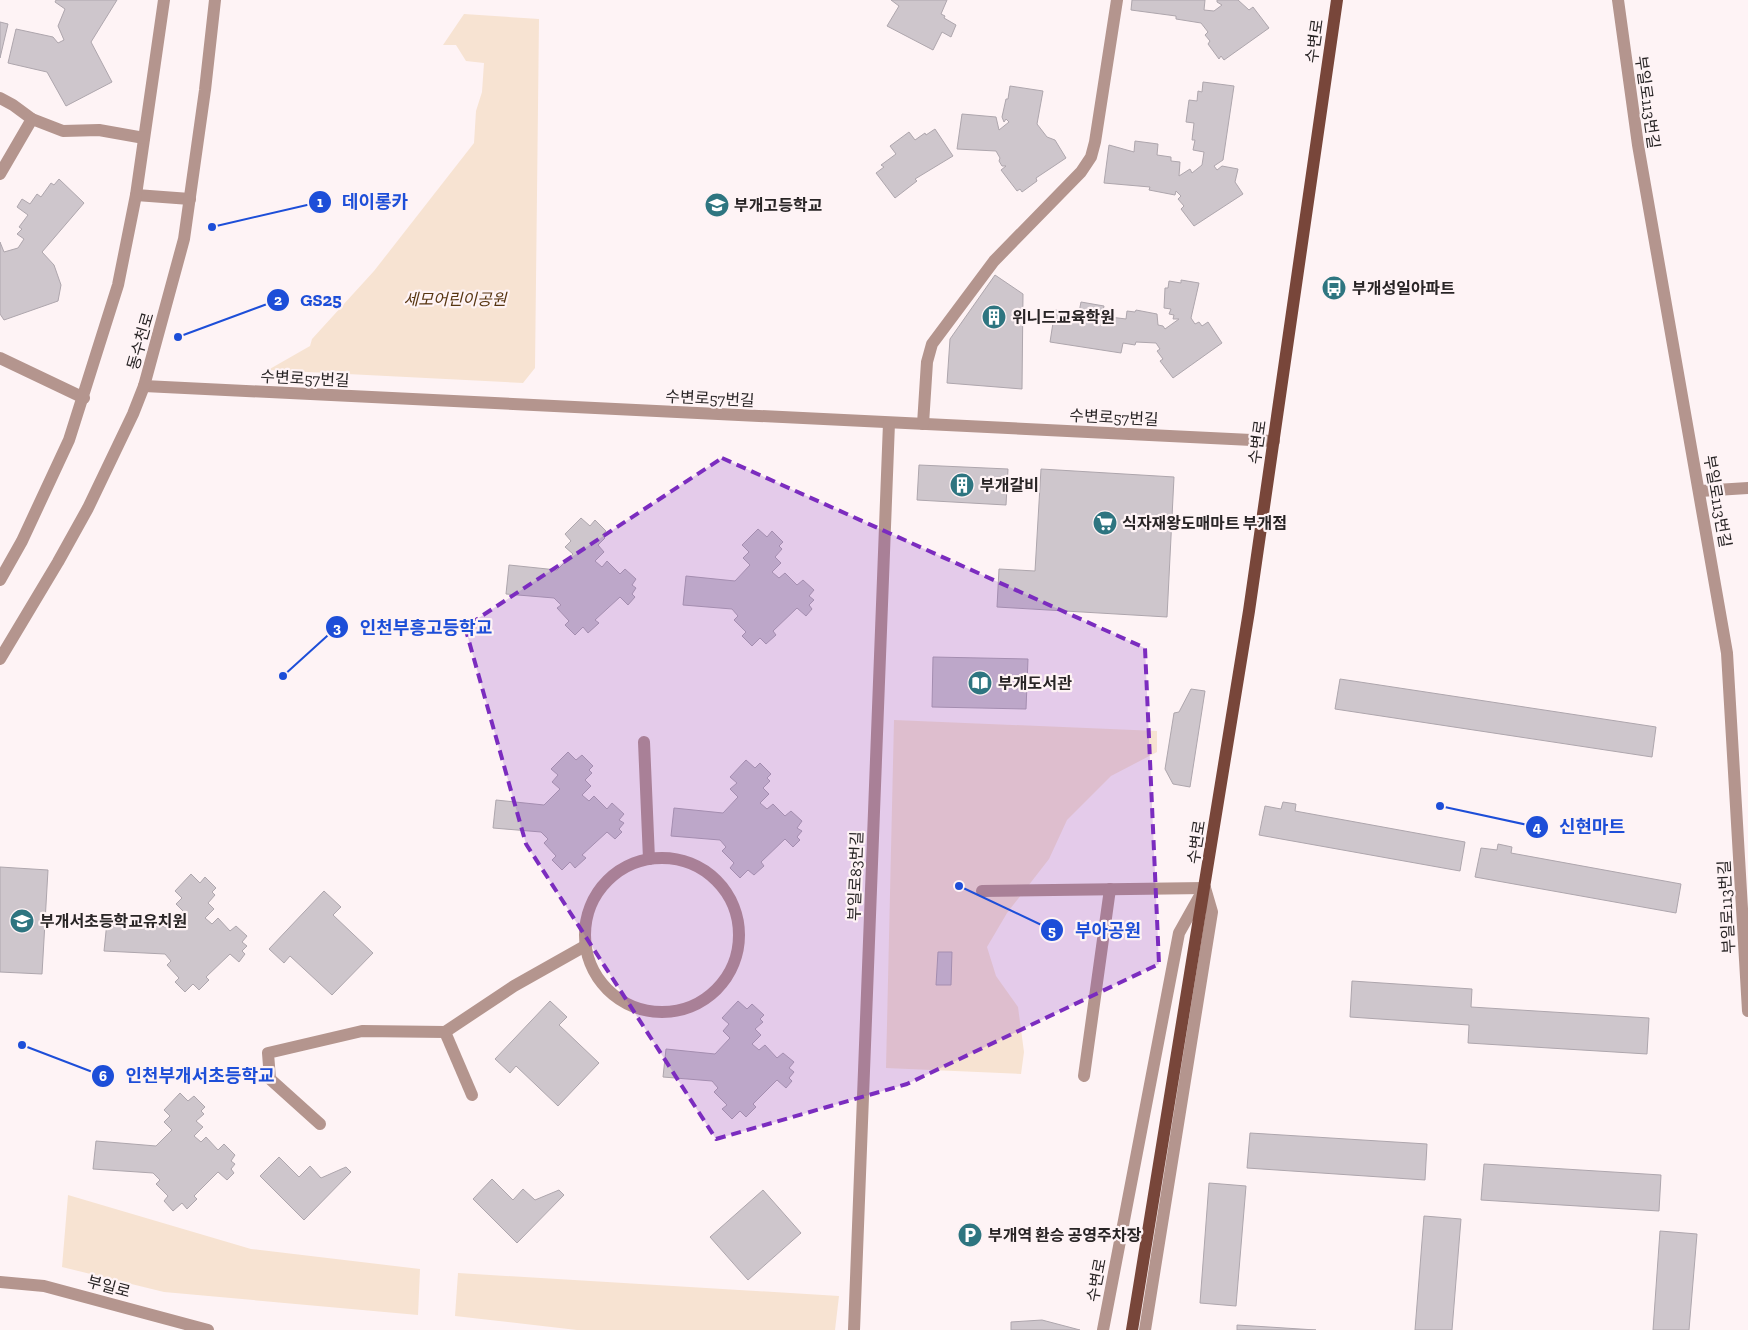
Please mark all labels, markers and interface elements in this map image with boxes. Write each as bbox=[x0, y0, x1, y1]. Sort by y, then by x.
street label: 수변로 bbox=[1302, 18, 1327, 64]
street label: 부일로113번길 bbox=[1632, 54, 1663, 150]
callout: 데이롱카 bbox=[307, 185, 418, 218]
text: 데이롱카 bbox=[342, 191, 409, 213]
school or university icon: 부개고등학교 bbox=[704, 192, 730, 218]
text: 1 bbox=[317, 193, 323, 211]
place label: 부개고등학교 bbox=[734, 196, 823, 215]
bus stop icon: 부개성일아파트 bbox=[1321, 275, 1347, 301]
place label: 부개성일아파트 bbox=[1352, 279, 1455, 298]
callout: GS25 bbox=[265, 284, 352, 317]
text: GS25 bbox=[300, 289, 342, 311]
park label: 세모어린이공원 bbox=[403, 290, 508, 309]
text: 2 bbox=[274, 291, 282, 309]
building icon: 위니드교육학원 bbox=[981, 304, 1007, 330]
place label: 위니드교육학원 bbox=[1012, 308, 1115, 327]
street label: 동수천로 bbox=[123, 310, 158, 372]
street label: 수변로57번길 bbox=[260, 367, 350, 390]
street label: 수변로57번길 bbox=[665, 387, 755, 410]
street label: 수변로57번길 bbox=[1069, 406, 1159, 429]
street label: 수변로 bbox=[1245, 419, 1270, 465]
street label: 부일로113번길 bbox=[1700, 453, 1735, 549]
building icon: 부개갈비 bbox=[949, 472, 975, 498]
place label: 부개갈비 bbox=[980, 476, 1039, 495]
supermarket icon: 식자재왕도매마트 부개점 bbox=[1092, 510, 1118, 536]
place label: 식자재왕도매마트 부개점 bbox=[1122, 514, 1287, 533]
callout: 인천부흥고등학교 bbox=[325, 611, 502, 644]
text: 인천부흥고등학교 bbox=[360, 617, 492, 639]
text: 3 bbox=[333, 619, 341, 637]
library icon: 부개도서관 bbox=[967, 670, 993, 696]
place label: 부개도서관 bbox=[998, 674, 1072, 693]
callout: 신현마트 bbox=[1524, 810, 1635, 843]
text: 신현마트 bbox=[1559, 816, 1625, 838]
text: 4 bbox=[1533, 818, 1542, 836]
street label: 수변로 bbox=[1184, 819, 1209, 865]
street label: 부일로83번길 bbox=[844, 831, 867, 921]
street label: 부일로113번길 bbox=[1715, 860, 1738, 954]
school or university icon: 부개서초등학교유치원 bbox=[9, 908, 35, 934]
place label: 부개서초등학교유치원 bbox=[40, 912, 187, 931]
callout: 부아공원 bbox=[1039, 914, 1151, 947]
text: 부아공원 bbox=[1075, 920, 1141, 942]
text: 5 bbox=[1048, 922, 1056, 940]
callout: 인천부개서초등학교 bbox=[91, 1059, 285, 1092]
text: 인천부개서초등학교 bbox=[125, 1065, 275, 1087]
text: 6 bbox=[99, 1067, 107, 1085]
parking icon: 부개역 환승 공영주차장 bbox=[957, 1222, 983, 1248]
place label: 부개역 환승 공영주차장 bbox=[988, 1226, 1141, 1245]
street label: 수변로 bbox=[1083, 1256, 1110, 1304]
street label: 부일로 bbox=[85, 1272, 133, 1301]

